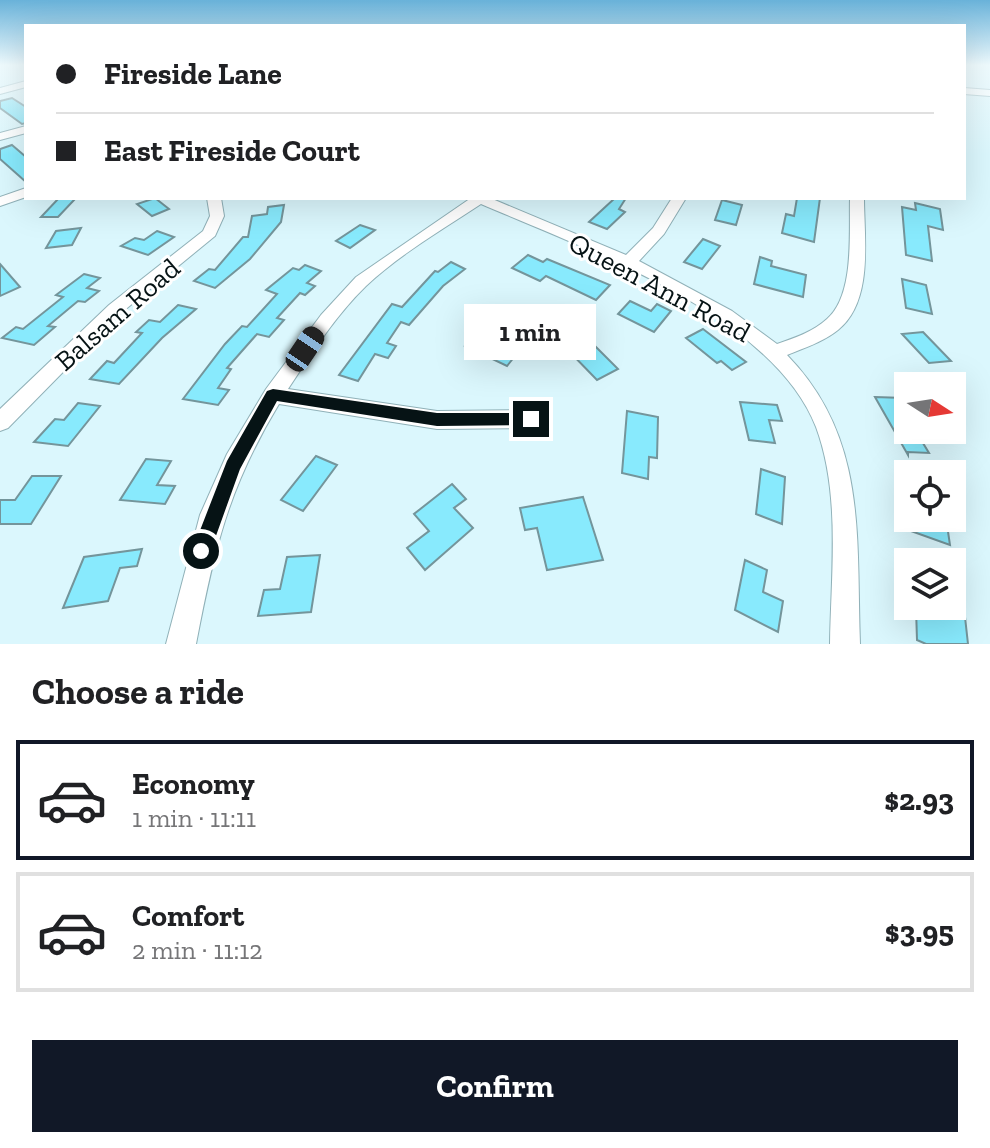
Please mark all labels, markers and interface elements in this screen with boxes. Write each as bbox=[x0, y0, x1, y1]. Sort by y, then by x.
text: Fireside Lane bbox=[104, 56, 282, 92]
text: East Fireside Court bbox=[104, 133, 360, 169]
street label: Queen Ann Road bbox=[563, 226, 756, 349]
street label: Balsam Road bbox=[48, 251, 186, 377]
callout: 1 min bbox=[465, 303, 597, 359]
text: 1 min bbox=[499, 316, 561, 348]
car bbox=[282, 322, 328, 376]
north arrow bbox=[894, 372, 966, 444]
map controls bbox=[894, 372, 966, 620]
route end bbox=[513, 401, 549, 437]
button: locate bbox=[894, 460, 966, 532]
route start bbox=[183, 533, 219, 569]
button: layers bbox=[894, 548, 966, 620]
text: Choose a ride bbox=[32, 670, 244, 713]
icon: car bbox=[36, 764, 108, 836]
text: Economy bbox=[132, 766, 255, 802]
text: $2.93 bbox=[884, 782, 954, 818]
text: 1 min · 11:11 bbox=[132, 802, 256, 834]
icon: car bbox=[36, 896, 108, 968]
text: Comfort bbox=[132, 898, 244, 934]
text: $3.95 bbox=[885, 914, 954, 950]
text: 2 min · 11:12 bbox=[132, 934, 263, 966]
button: Confirm bbox=[32, 1040, 958, 1132]

